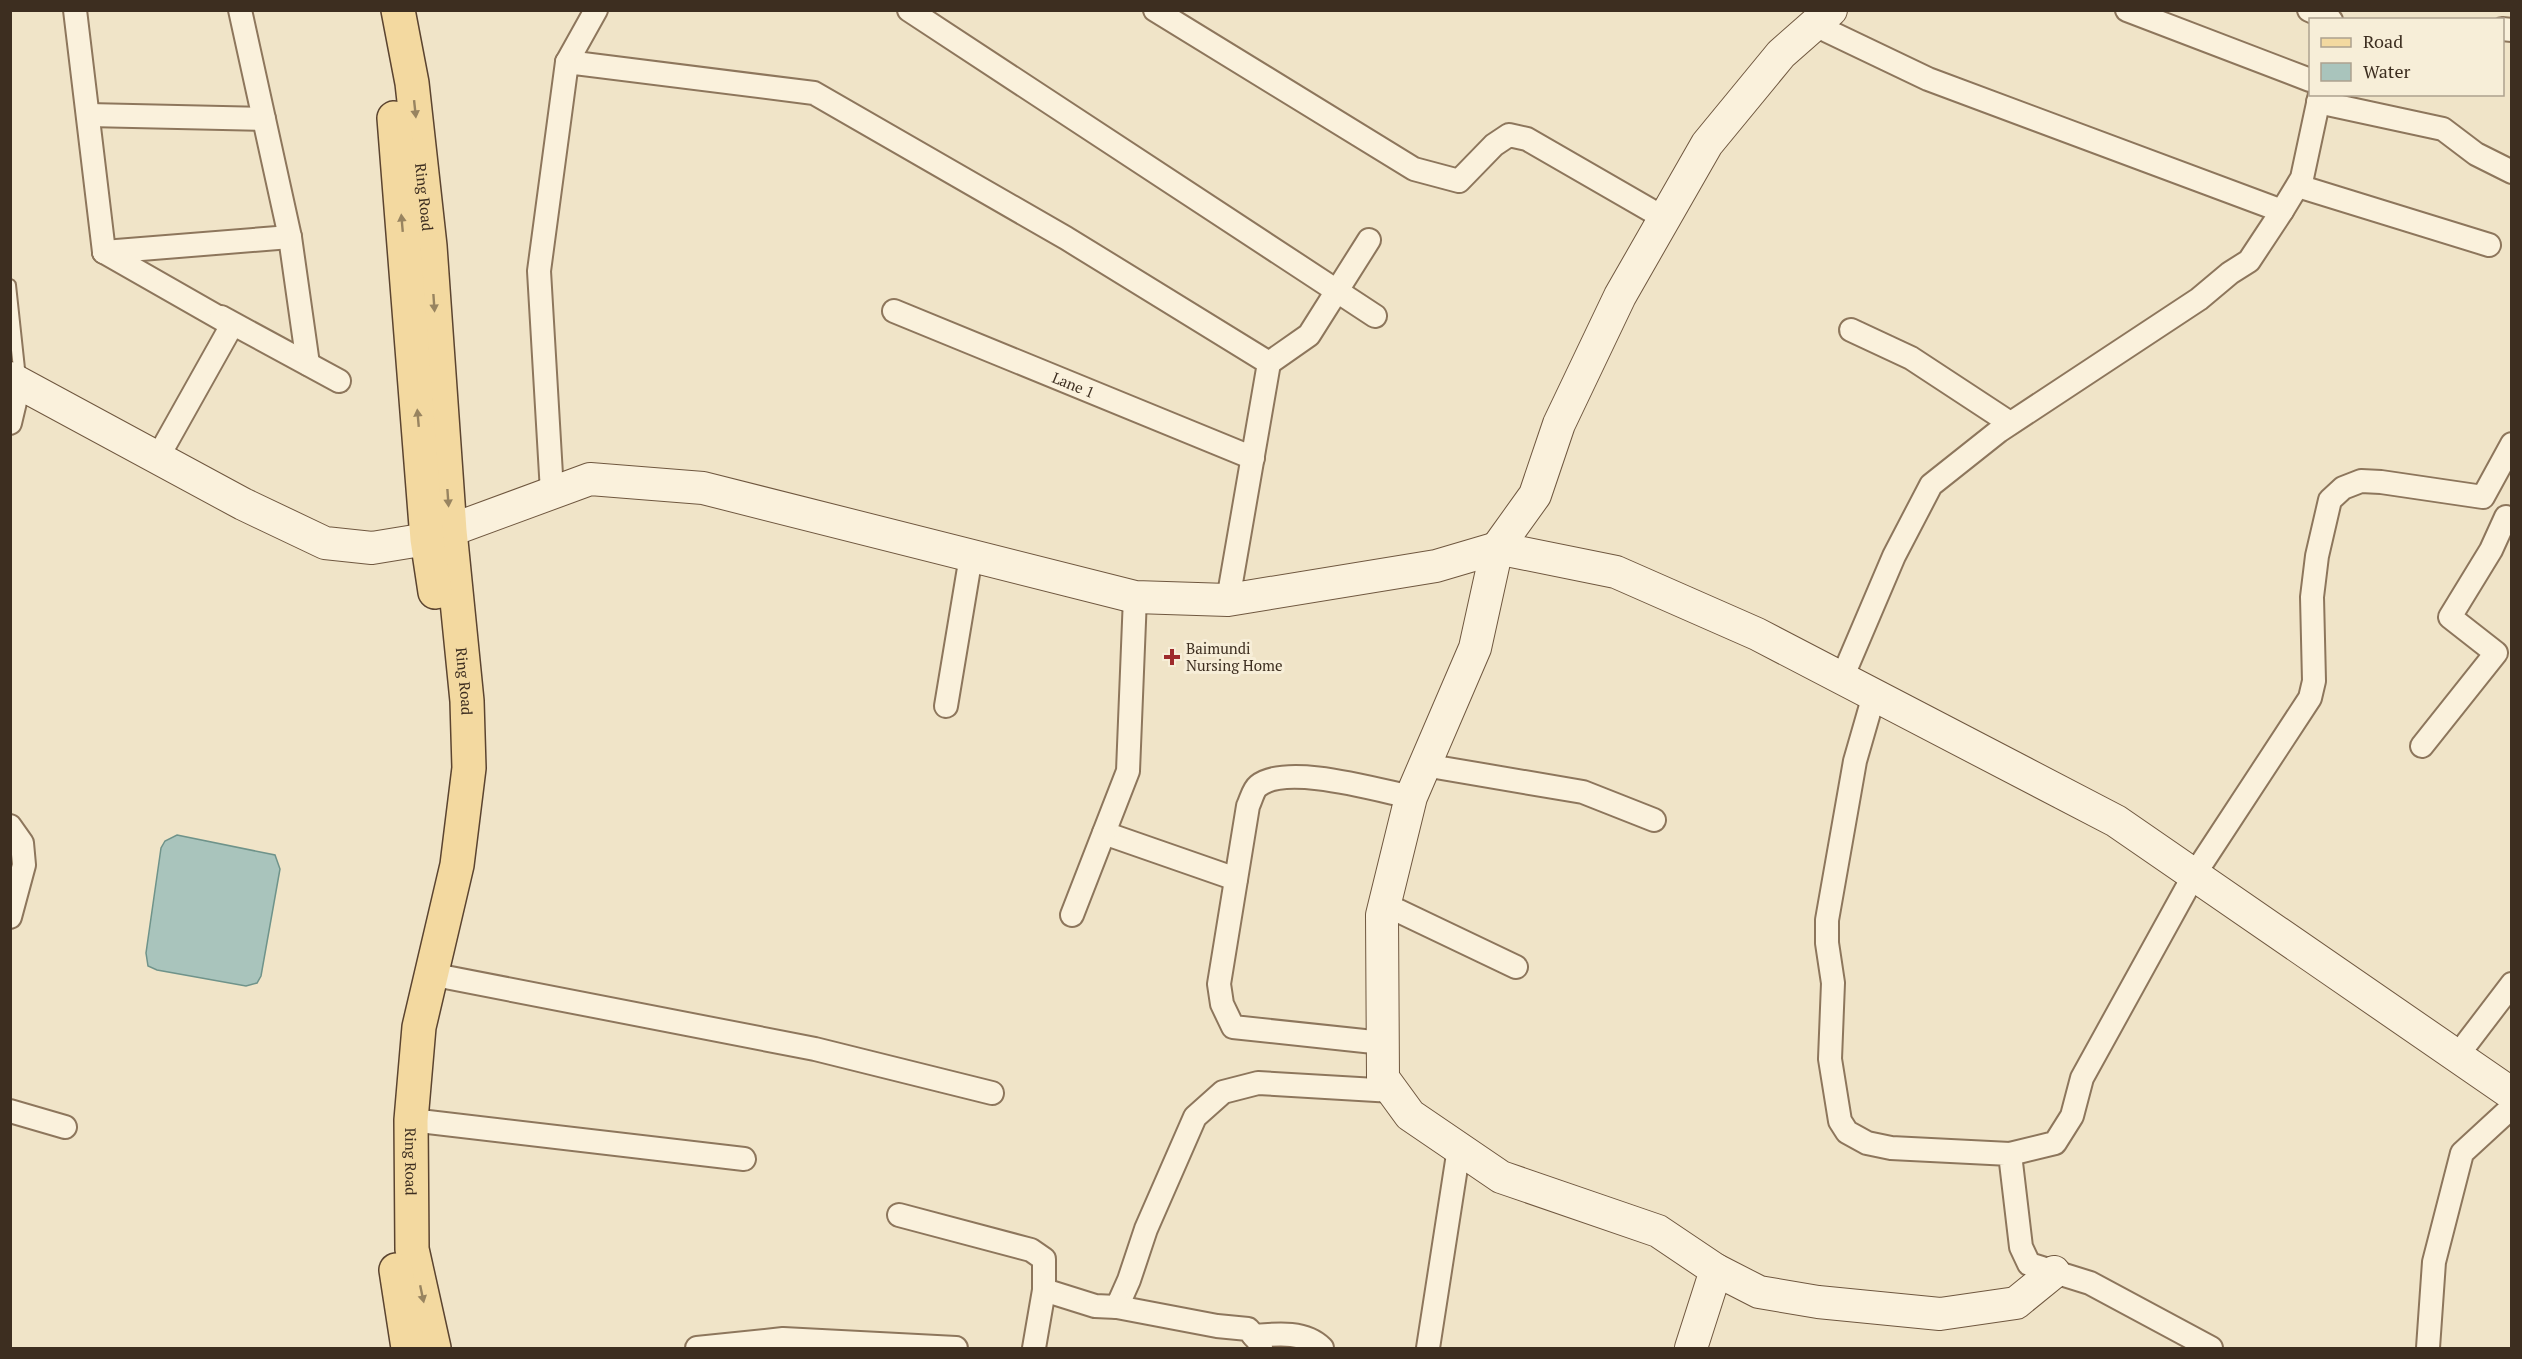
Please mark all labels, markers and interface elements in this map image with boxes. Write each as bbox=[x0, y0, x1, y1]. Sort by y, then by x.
legend bbox=[2309, 18, 2504, 96]
text: Road bbox=[2363, 29, 2403, 53]
text: Water bbox=[2363, 59, 2410, 83]
one-way arrow bbox=[410, 100, 420, 119]
street label: Ring Road bbox=[411, 162, 438, 232]
one-way arrow bbox=[398, 214, 407, 233]
one-way arrow bbox=[430, 294, 439, 313]
street label: Lane 1 bbox=[1049, 367, 1098, 402]
one-way arrow bbox=[413, 408, 423, 427]
one-way arrow bbox=[443, 488, 453, 507]
place label: Baimundi Nursing Home bbox=[1186, 638, 1283, 675]
street label: Ring Road bbox=[452, 646, 477, 715]
marker: Baimundi Nursing Home bbox=[1163, 648, 1181, 666]
street label: Ring Road bbox=[401, 1128, 422, 1196]
one-way arrow bbox=[418, 1285, 427, 1304]

